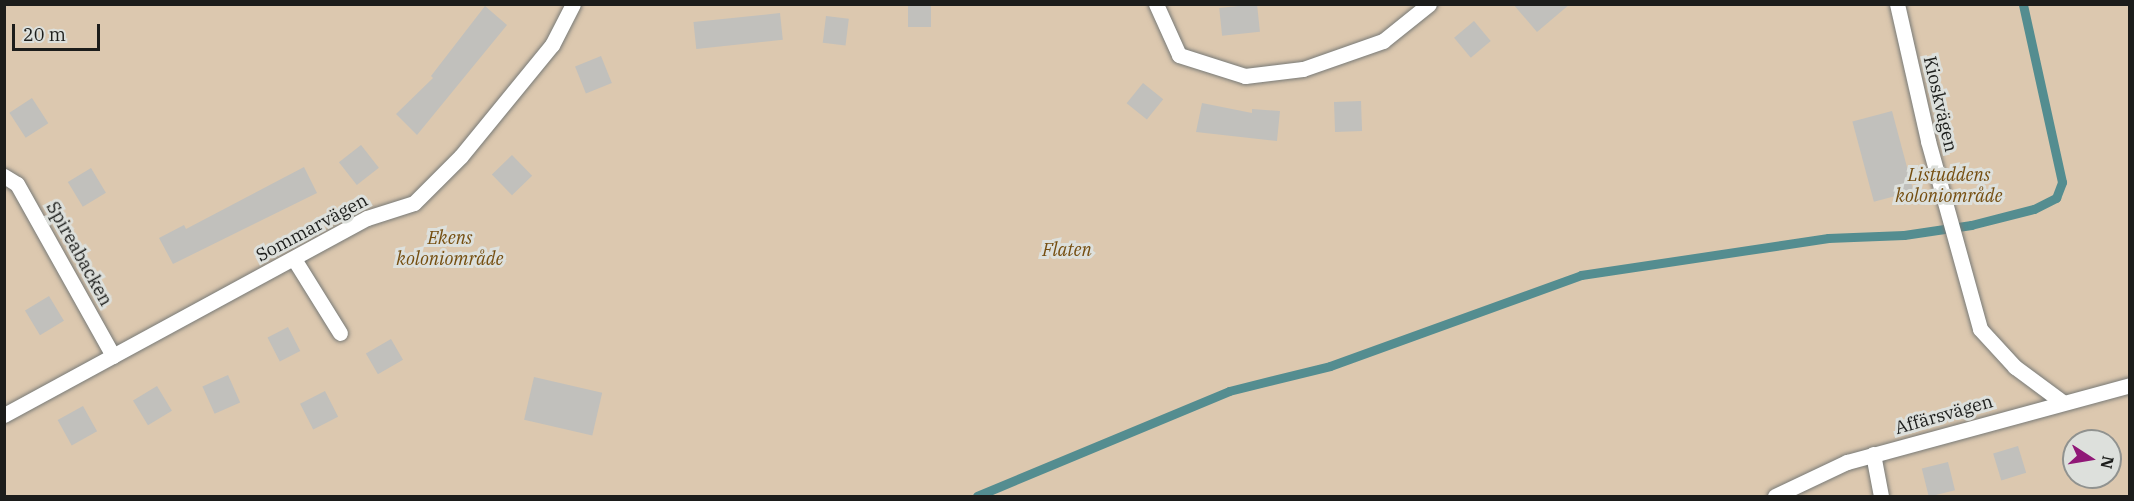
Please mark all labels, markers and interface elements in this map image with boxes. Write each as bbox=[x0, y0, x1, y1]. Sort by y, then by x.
scale bar bbox=[15, 12, 104, 50]
text: 20 m bbox=[23, 23, 66, 46]
street label: Kioskvägen bbox=[1918, 54, 1962, 154]
park label: Listuddens koloniområde bbox=[1895, 165, 2003, 207]
street label: Sommarvägen bbox=[252, 190, 372, 266]
street label: Spireabacken bbox=[41, 198, 117, 310]
park label: Ekens koloniområde bbox=[396, 228, 504, 270]
park label: Flaten bbox=[1042, 239, 1092, 261]
street label: Affärsvägen bbox=[1892, 391, 1996, 439]
north arrow bbox=[2062, 429, 2122, 489]
text: N bbox=[2097, 454, 2119, 471]

